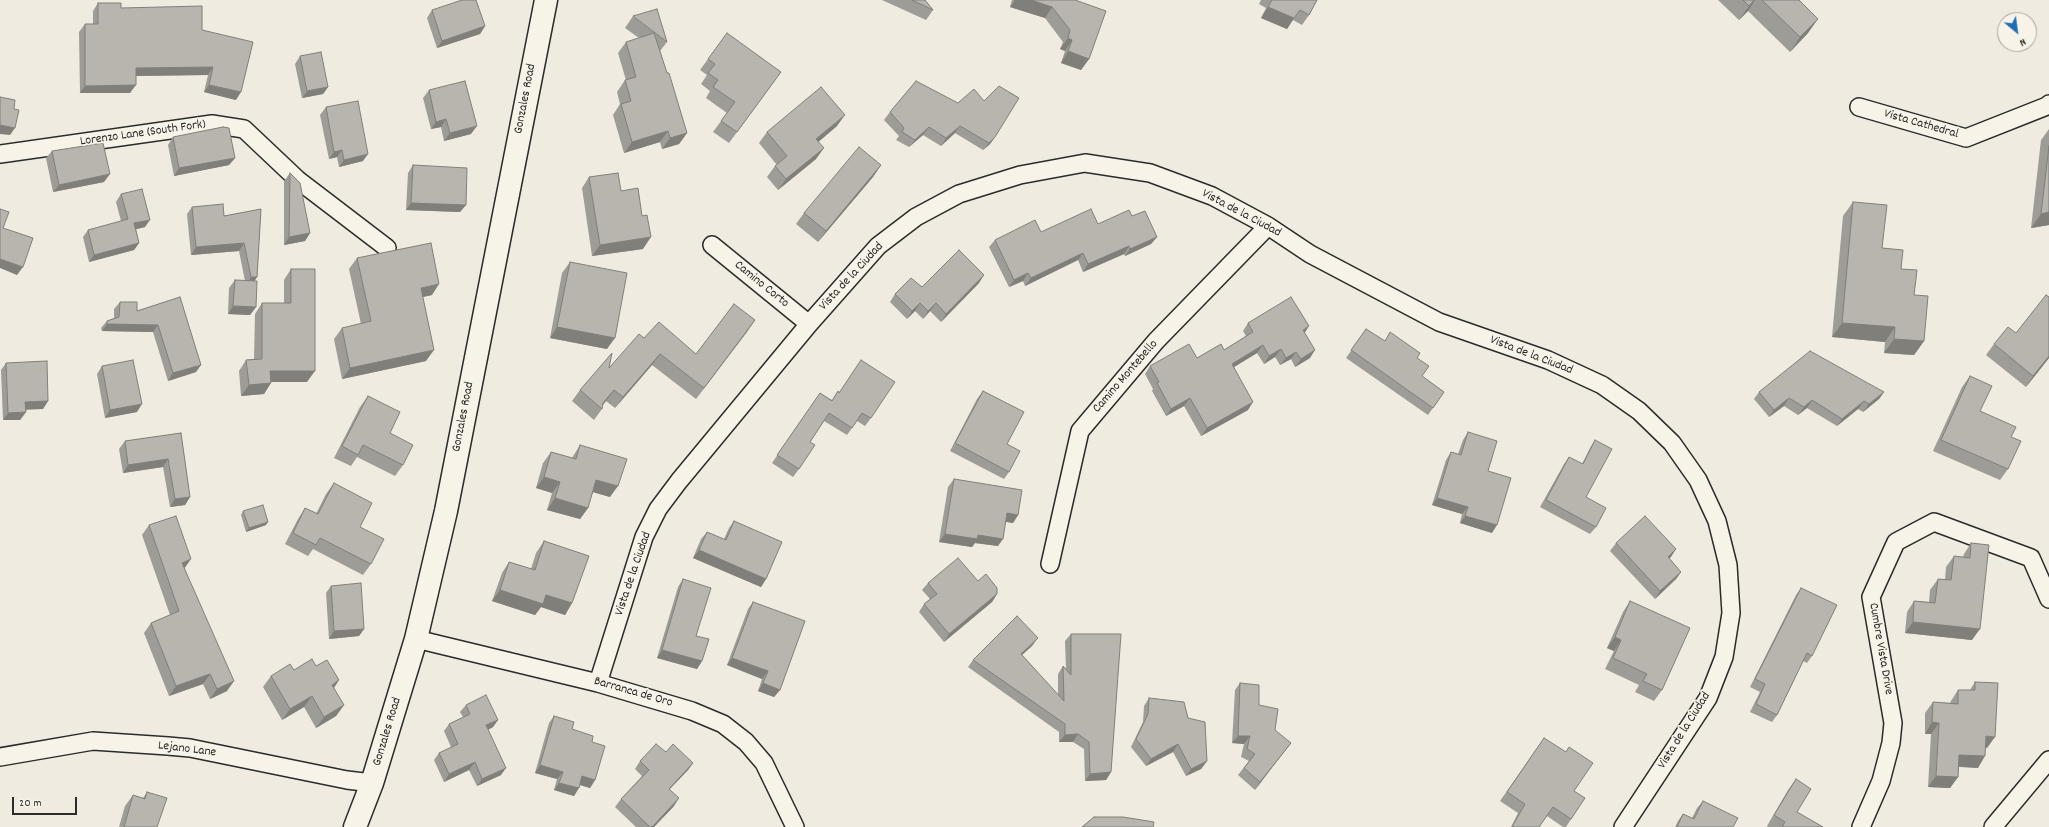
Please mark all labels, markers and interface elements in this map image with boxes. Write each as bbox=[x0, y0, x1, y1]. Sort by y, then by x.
north arrow bbox=[1997, 12, 2037, 52]
text: N bbox=[2016, 33, 2029, 50]
street label: Gonzales Road bbox=[512, 63, 540, 135]
street label: Vista Cathedral bbox=[1882, 107, 1960, 143]
street label: Lorenzo Lane (South Fork) bbox=[79, 117, 207, 151]
street label: Vista de la Ciudad bbox=[1199, 187, 1283, 241]
street label: Vista de la Ciudad bbox=[816, 240, 888, 314]
street label: Camino Corto bbox=[730, 258, 792, 312]
street label: Vista de la Ciudad bbox=[1487, 333, 1575, 379]
street label: Camino Montebello bbox=[1090, 337, 1162, 417]
street label: Gonzales Road bbox=[450, 381, 478, 453]
street label: Vista de la Ciudad bbox=[612, 530, 656, 618]
street label: Cumbre Vista Drive bbox=[1864, 602, 1896, 696]
street label: Barranca de Oro bbox=[592, 674, 674, 712]
street label: Vista de la Ciudad bbox=[1655, 690, 1715, 772]
street label: Gonzales Road bbox=[370, 696, 406, 768]
street label: Lejano Lane bbox=[157, 739, 217, 761]
scale bar bbox=[14, 789, 79, 815]
text: 20 m bbox=[19, 795, 42, 812]

